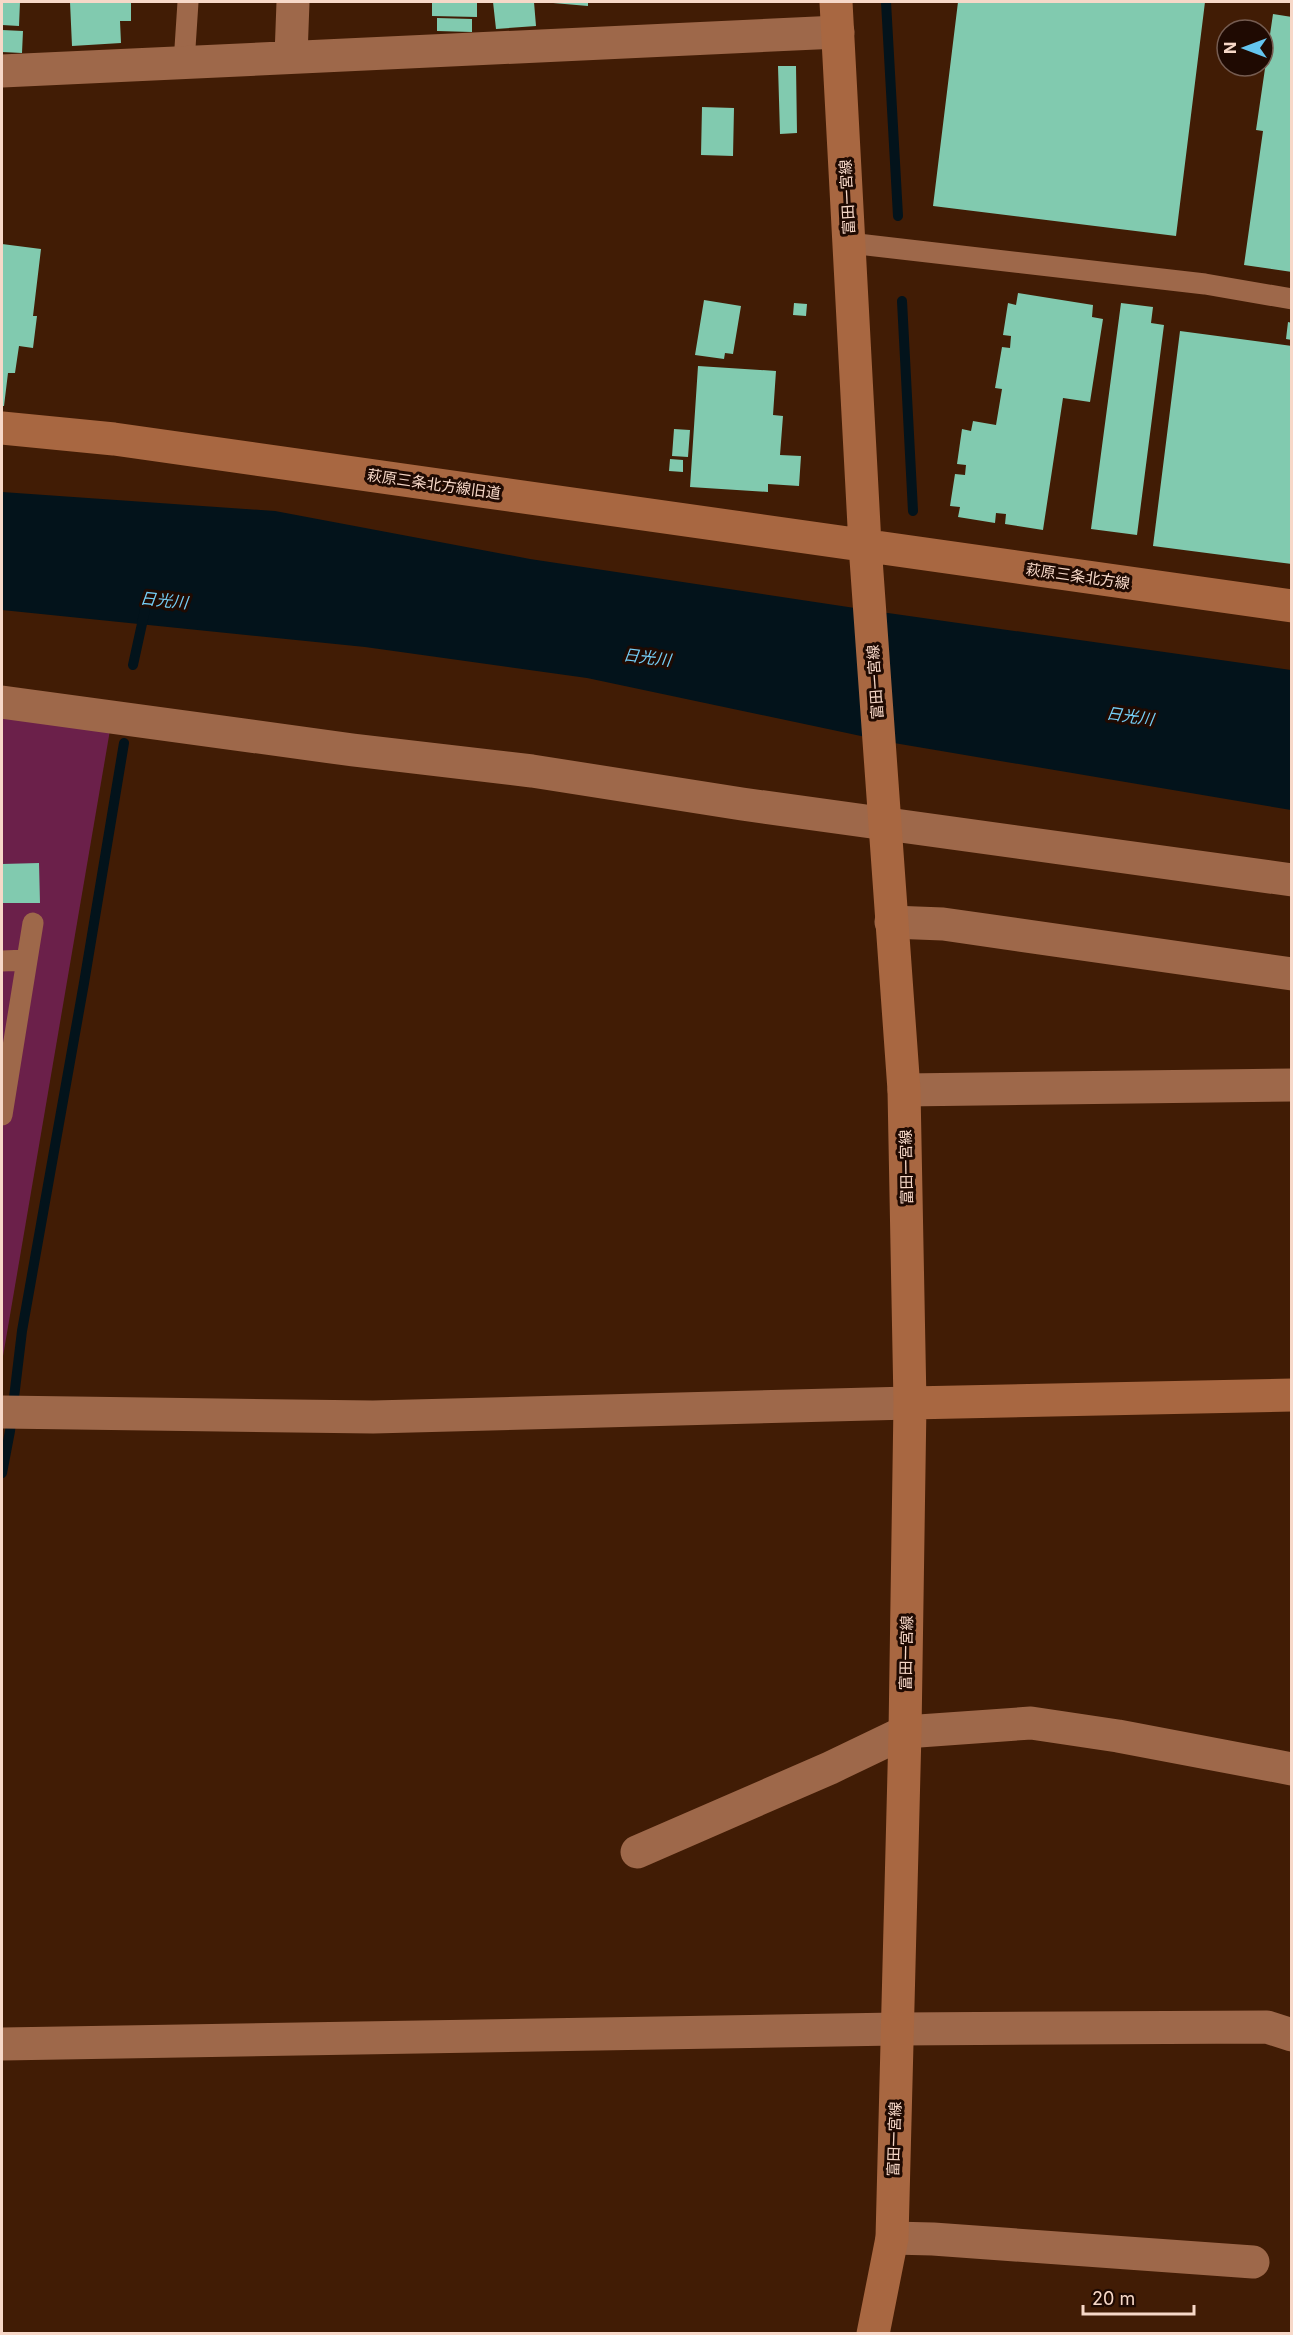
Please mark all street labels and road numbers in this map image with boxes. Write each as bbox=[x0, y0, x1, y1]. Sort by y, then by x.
street label: 富田一宮線 bbox=[836, 159, 858, 235]
street label: 萩原三条北方線旧道 bbox=[366, 465, 502, 503]
street label: 萩原三条北方線 bbox=[1025, 559, 1131, 593]
street label: 富田一宮線 bbox=[863, 644, 887, 720]
street label: 富田一宮線 bbox=[896, 1129, 916, 1205]
street label: 富田一宮線 bbox=[896, 1615, 916, 1691]
street label: 富田一宮線 bbox=[883, 2101, 905, 2177]

